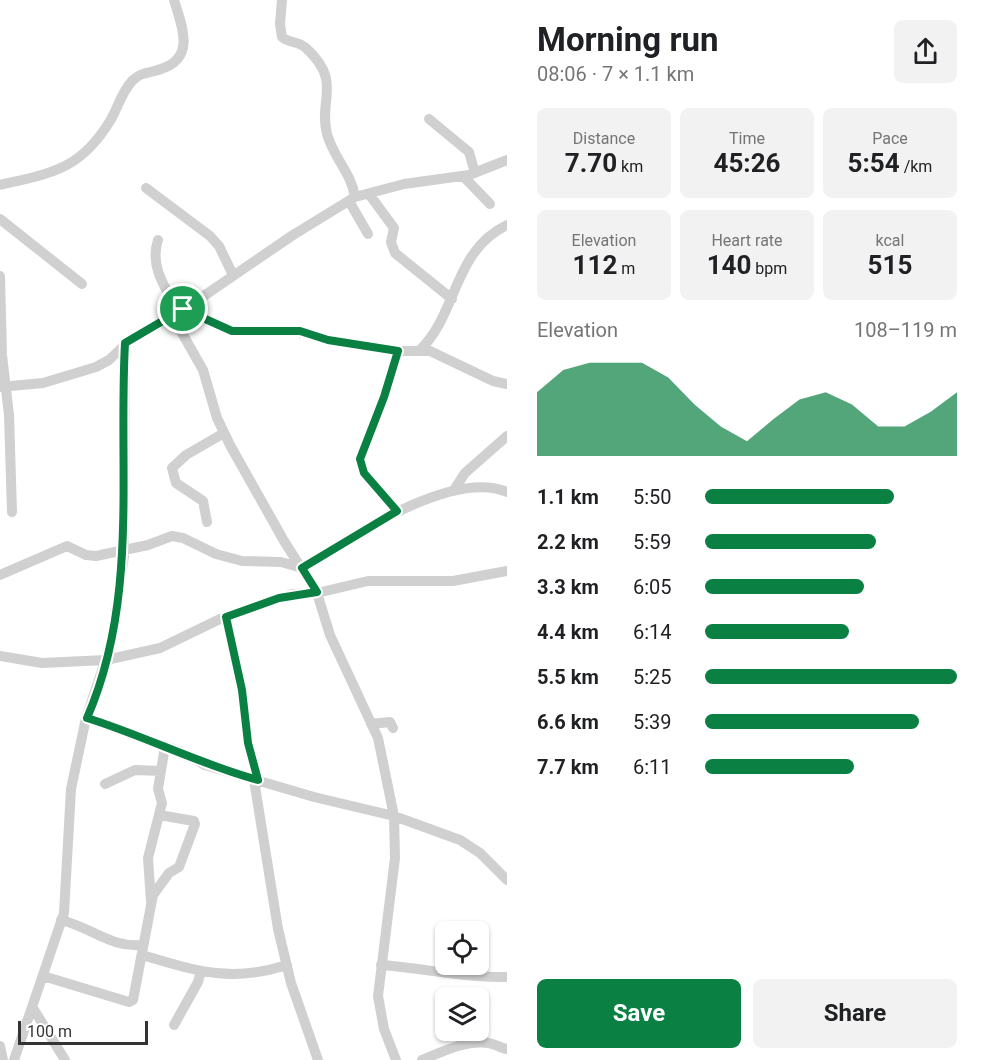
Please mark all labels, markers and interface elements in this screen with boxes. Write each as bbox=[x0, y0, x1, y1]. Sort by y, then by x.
text: Morning run bbox=[537, 20, 718, 59]
button: share bbox=[894, 20, 957, 83]
text: 08:06 · 7 × 1.1 km bbox=[537, 62, 694, 86]
text: Distance bbox=[573, 129, 635, 148]
text: Time bbox=[729, 129, 765, 148]
text: Pace bbox=[872, 129, 908, 148]
text: 7.70 bbox=[565, 148, 617, 178]
text: 45:26 bbox=[714, 148, 781, 178]
text: 5:54 bbox=[848, 148, 900, 178]
text: km bbox=[617, 157, 643, 176]
text: /km bbox=[900, 157, 932, 176]
text: Elevation bbox=[572, 231, 636, 250]
text: Heart rate bbox=[711, 231, 783, 250]
text: kcal bbox=[876, 231, 904, 250]
text: 112 bbox=[573, 250, 617, 280]
text: 140 bbox=[707, 250, 751, 280]
text: 515 bbox=[868, 250, 912, 280]
text: m bbox=[617, 259, 635, 278]
text: bpm bbox=[751, 259, 787, 278]
pin bbox=[157, 283, 208, 334]
icon: arrive bbox=[166, 292, 199, 325]
text: Elevation bbox=[537, 318, 618, 342]
text: 108–119 m bbox=[854, 318, 957, 342]
text: 1.1 km bbox=[537, 485, 599, 509]
text: 5:50 bbox=[633, 485, 672, 509]
text: 2.2 km bbox=[537, 530, 599, 554]
text: 5:59 bbox=[633, 530, 672, 554]
text: 3.3 km bbox=[537, 575, 599, 599]
text: 6:05 bbox=[633, 575, 672, 599]
text: 4.4 km bbox=[537, 620, 599, 644]
text: 6:14 bbox=[633, 620, 672, 644]
text: 5.5 km bbox=[537, 665, 599, 689]
text: 5:25 bbox=[633, 665, 672, 689]
text: 6.6 km bbox=[537, 710, 599, 734]
text: 5:39 bbox=[633, 710, 672, 734]
text: 7.7 km bbox=[537, 755, 599, 779]
text: 6:11 bbox=[633, 755, 672, 779]
map controls bbox=[435, 921, 489, 1041]
button: locate bbox=[435, 921, 489, 975]
button: Save bbox=[537, 979, 741, 1048]
button: Share bbox=[753, 979, 957, 1048]
button: layers bbox=[435, 987, 489, 1041]
scale bar bbox=[18, 1018, 148, 1046]
text: 100 m bbox=[27, 1022, 72, 1041]

